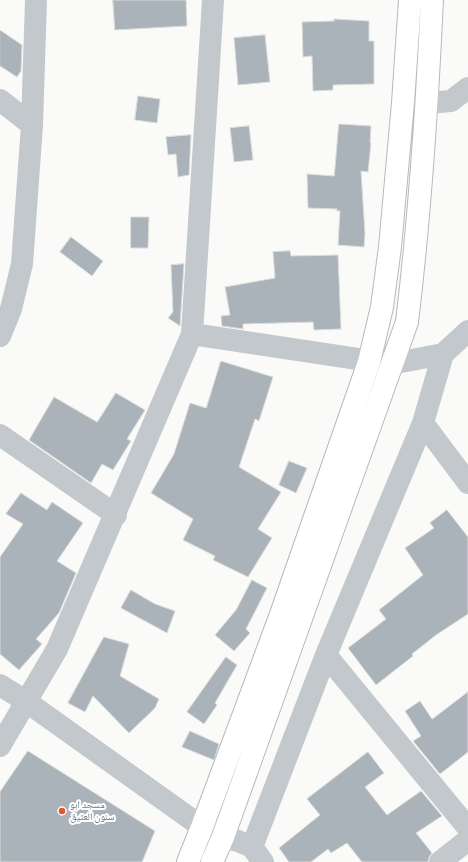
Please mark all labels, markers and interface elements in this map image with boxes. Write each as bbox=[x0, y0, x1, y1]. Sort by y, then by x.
place label: مسجد ابو سنون العتيق bbox=[70, 799, 115, 822]
marker: مسجد ابو سنون العتيق bbox=[57, 806, 67, 816]

